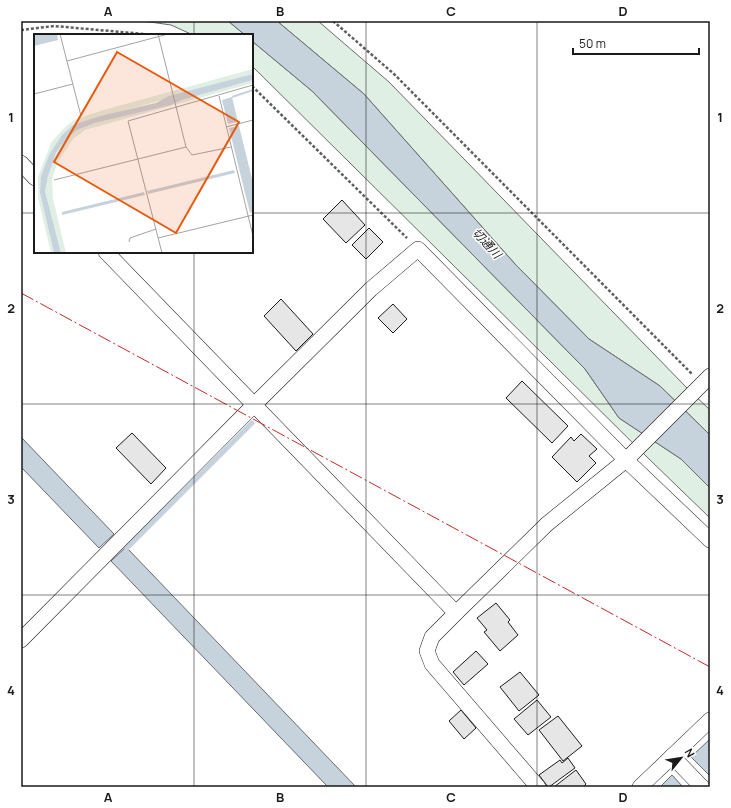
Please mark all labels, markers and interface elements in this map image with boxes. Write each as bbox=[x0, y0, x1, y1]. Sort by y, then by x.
text: A bbox=[104, 2, 113, 20]
text: B bbox=[276, 2, 284, 20]
text: C bbox=[446, 2, 456, 20]
text: D bbox=[618, 2, 628, 20]
scale bar bbox=[573, 30, 699, 56]
inset map bbox=[34, 34, 253, 253]
text: 50 m bbox=[579, 35, 606, 52]
text: 1 bbox=[8, 108, 14, 126]
text: 1 bbox=[717, 108, 723, 126]
water label: 切通川 bbox=[469, 224, 507, 264]
text: 2 bbox=[7, 299, 15, 317]
text: 2 bbox=[716, 299, 724, 317]
text: 3 bbox=[7, 490, 15, 508]
text: 3 bbox=[716, 490, 724, 508]
text: 4 bbox=[7, 681, 15, 699]
text: 4 bbox=[716, 681, 724, 699]
north arrow bbox=[661, 738, 701, 778]
text: N bbox=[682, 746, 699, 760]
text: A bbox=[104, 788, 113, 806]
text: B bbox=[276, 788, 284, 806]
text: C bbox=[446, 788, 456, 806]
text: D bbox=[618, 788, 628, 806]

